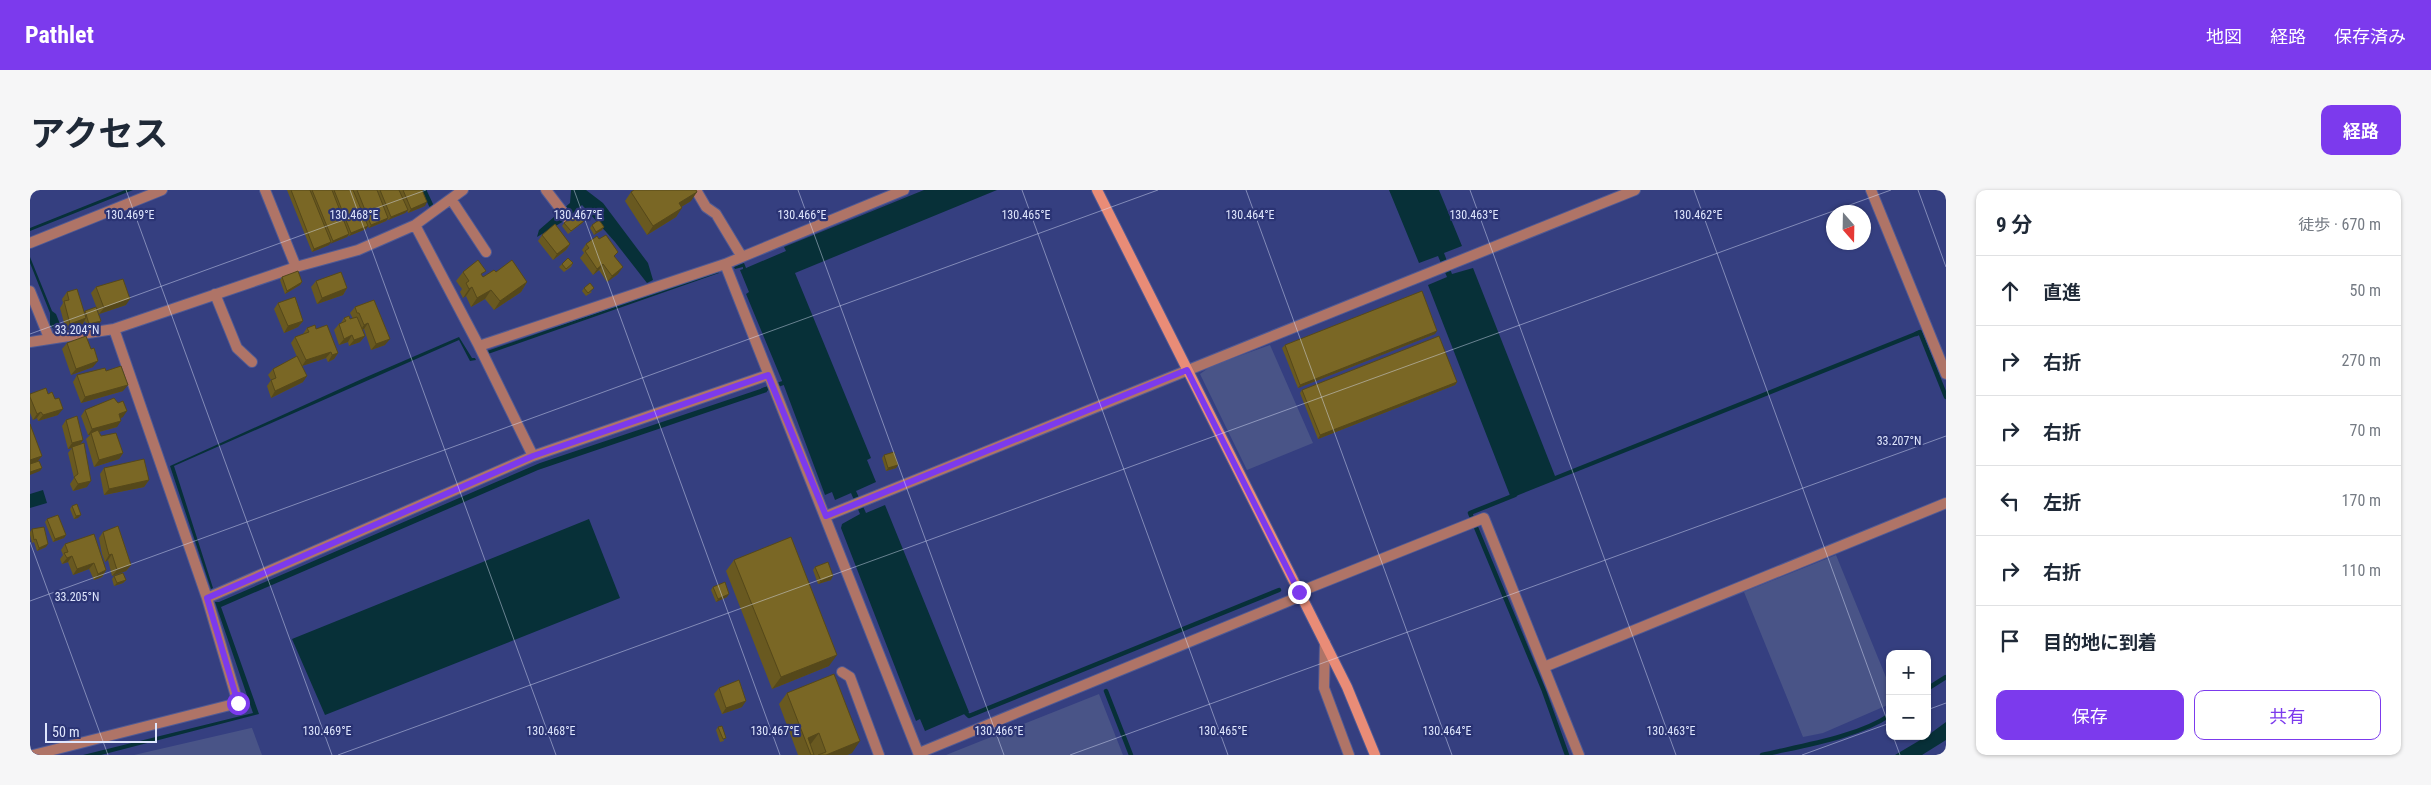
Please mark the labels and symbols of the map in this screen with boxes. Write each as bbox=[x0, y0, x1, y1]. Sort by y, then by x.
north arrow bbox=[1826, 205, 1871, 250]
text: 130.469°E bbox=[105, 208, 155, 222]
text: 130.468°E bbox=[329, 208, 379, 222]
text: 130.467°E bbox=[553, 208, 603, 222]
text: 130.466°E bbox=[777, 208, 827, 222]
text: 130.465°E bbox=[1001, 208, 1051, 222]
text: 130.464°E bbox=[1225, 208, 1275, 222]
text: 130.463°E bbox=[1449, 208, 1499, 222]
text: 130.462°E bbox=[1673, 208, 1723, 222]
text: 33.204°N bbox=[55, 323, 99, 337]
text: 33.207°N bbox=[1877, 434, 1921, 448]
route end bbox=[1288, 581, 1311, 604]
text: 33.205°N bbox=[55, 590, 99, 604]
route start bbox=[227, 692, 250, 715]
scale bar bbox=[45, 720, 158, 743]
text: 130.469°E bbox=[302, 724, 352, 738]
text: 130.468°E bbox=[526, 724, 576, 738]
text: 130.467°E bbox=[750, 724, 800, 738]
text: 130.466°E bbox=[974, 724, 1024, 738]
text: 130.465°E bbox=[1198, 724, 1248, 738]
text: 130.464°E bbox=[1422, 724, 1472, 738]
text: 130.463°E bbox=[1646, 724, 1696, 738]

